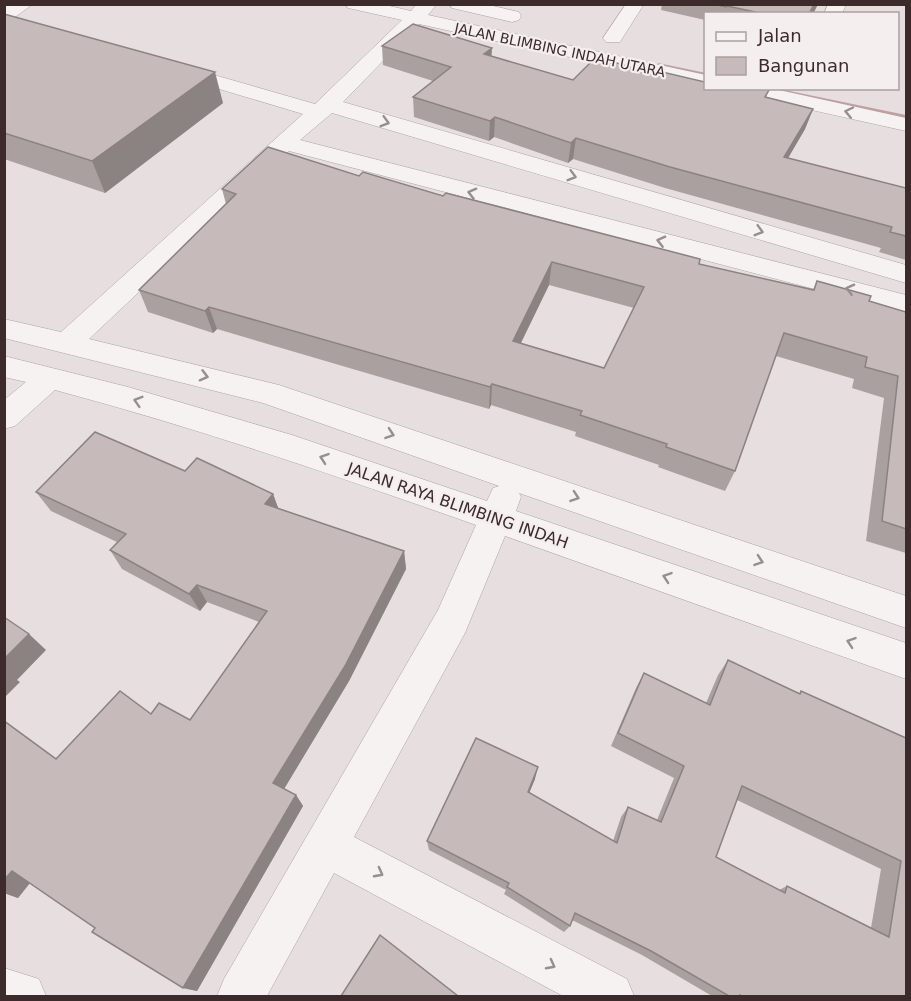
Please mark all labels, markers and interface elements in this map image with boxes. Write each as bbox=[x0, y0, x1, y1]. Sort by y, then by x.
legend bbox=[704, 12, 899, 90]
street label: JALAN BLIMBING INDAH UTARA bbox=[452, 20, 667, 80]
text: Jalan bbox=[757, 25, 802, 46]
text: Bangunan bbox=[758, 55, 849, 76]
one-way arrow bbox=[845, 106, 855, 119]
one-way arrow bbox=[379, 115, 390, 127]
one-way arrow bbox=[566, 169, 577, 181]
one-way arrow bbox=[467, 187, 477, 200]
one-way arrow bbox=[753, 224, 764, 236]
one-way arrow bbox=[656, 235, 666, 248]
one-way arrow bbox=[845, 284, 855, 297]
one-way arrow bbox=[198, 369, 209, 381]
one-way arrow bbox=[133, 396, 144, 408]
one-way arrow bbox=[384, 426, 395, 439]
one-way arrow bbox=[319, 453, 330, 466]
street label: JALAN RAYA BLIMBING INDAH bbox=[344, 458, 571, 552]
one-way arrow bbox=[569, 490, 580, 503]
one-way arrow bbox=[753, 554, 764, 566]
one-way arrow bbox=[662, 572, 673, 585]
one-way arrow bbox=[846, 636, 857, 649]
one-way arrow bbox=[372, 866, 383, 877]
one-way arrow bbox=[544, 958, 555, 969]

